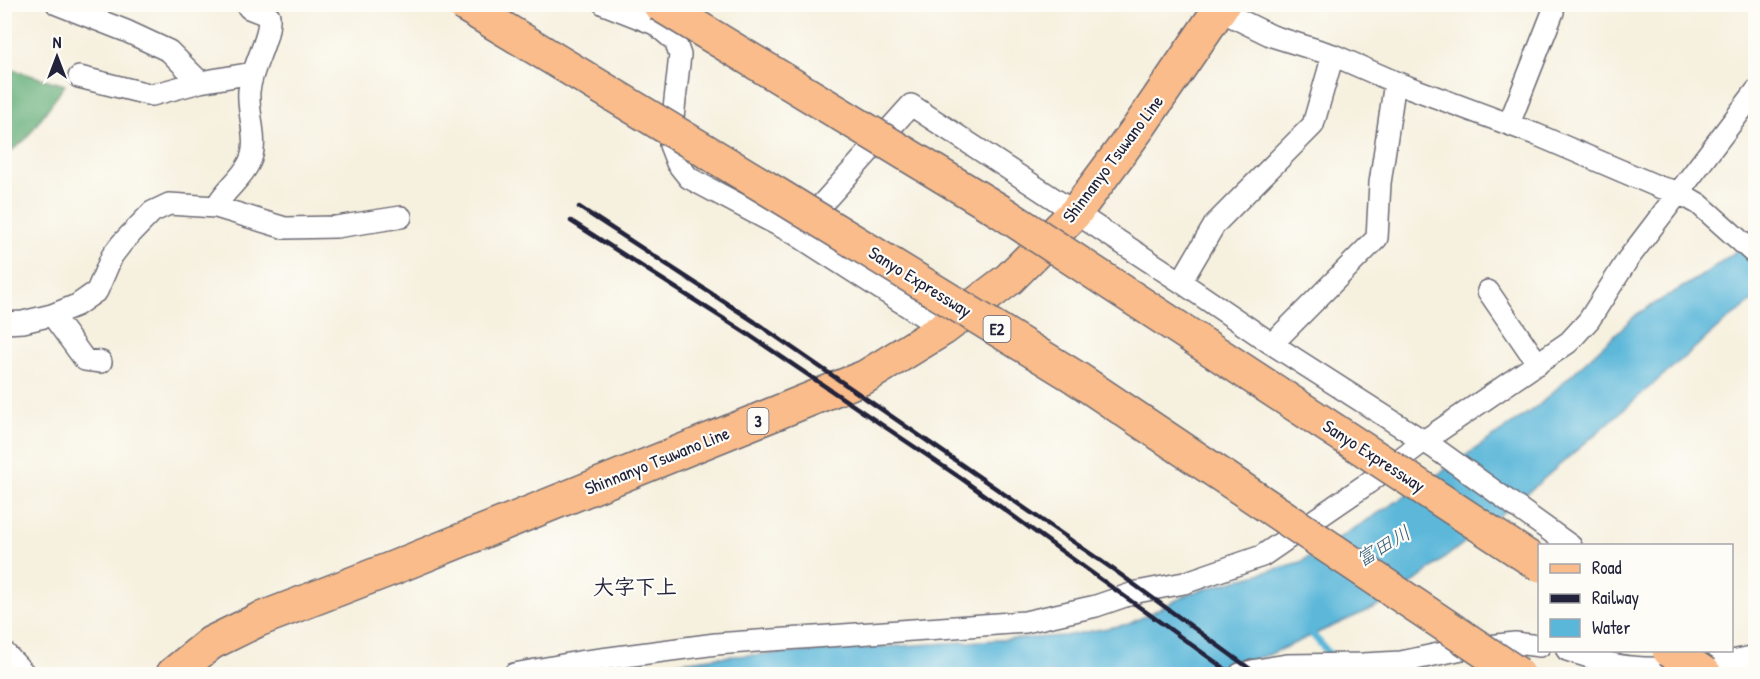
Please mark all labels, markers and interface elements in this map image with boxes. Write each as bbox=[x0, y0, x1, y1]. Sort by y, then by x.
north arrow bbox=[27, 27, 87, 87]
text: N bbox=[53, 31, 62, 53]
street label: Shinnanyo Tsuwano Line bbox=[1056, 90, 1169, 228]
street label: Sanyo Expressway bbox=[864, 240, 977, 323]
road number: E2 bbox=[984, 316, 1010, 342]
road number: 3 bbox=[748, 408, 768, 434]
street label: Sanyo Expressway bbox=[1318, 413, 1431, 498]
street label: Shinnanyo Tsuwano Line bbox=[581, 420, 733, 501]
water label: 富田川 bbox=[1350, 519, 1415, 573]
legend bbox=[1538, 544, 1733, 652]
text: Road bbox=[1592, 555, 1622, 580]
district label: 大字下上 bbox=[593, 572, 677, 601]
text: Railway bbox=[1592, 585, 1639, 610]
text: Water bbox=[1592, 615, 1630, 640]

